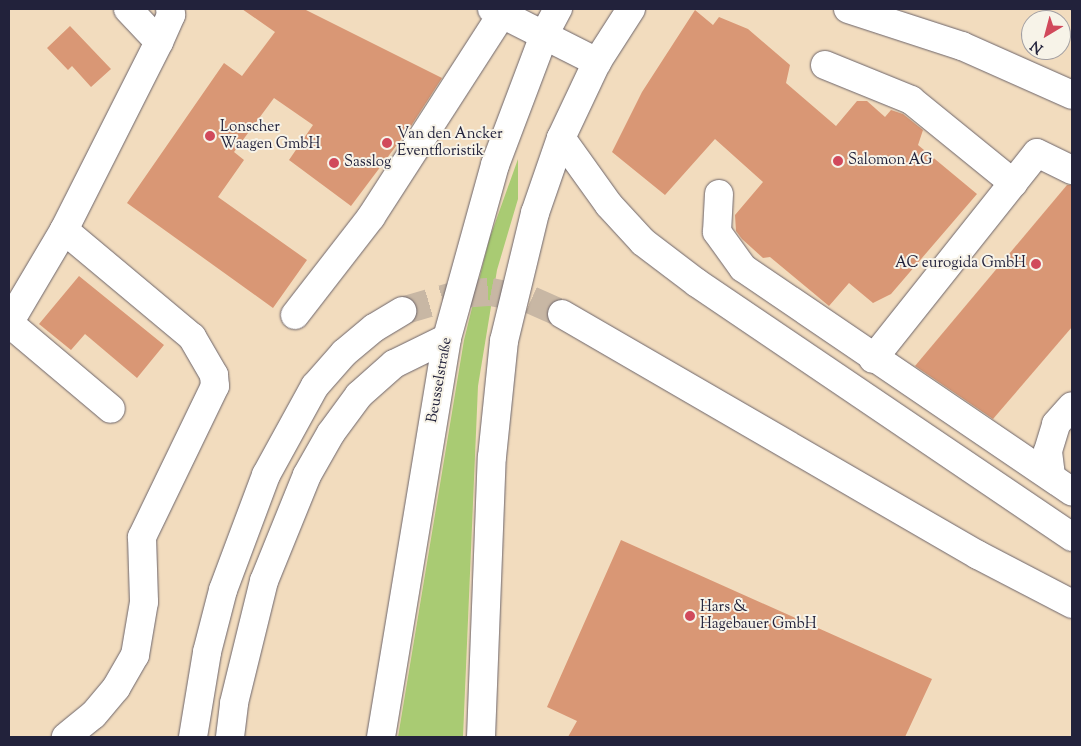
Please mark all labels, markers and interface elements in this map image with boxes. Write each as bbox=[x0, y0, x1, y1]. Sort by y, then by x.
north arrow bbox=[1021, 10, 1071, 60]
text: N bbox=[1027, 35, 1048, 58]
place label: Lonscher Waagen GmbH bbox=[220, 118, 320, 153]
place label: Van den Ancker Eventfloristik bbox=[397, 125, 503, 160]
marker: Lonscher Waagen GmbH bbox=[204, 130, 216, 142]
marker: Van den Ancker Eventfloristik bbox=[381, 137, 393, 149]
place label: Salomon AG bbox=[848, 152, 932, 170]
place label: Sasslog bbox=[344, 154, 391, 172]
marker: Salomon AG bbox=[832, 155, 844, 167]
marker: Sasslog bbox=[328, 157, 340, 169]
place label: AC eurogida GmbH bbox=[895, 255, 1026, 273]
marker: AC eurogida GmbH bbox=[1030, 258, 1042, 270]
street label: Beusselstraße bbox=[424, 336, 456, 424]
place label: Hars & Hagebauer GmbH bbox=[700, 598, 817, 633]
marker: Hars & Hagebauer GmbH bbox=[684, 610, 696, 622]

